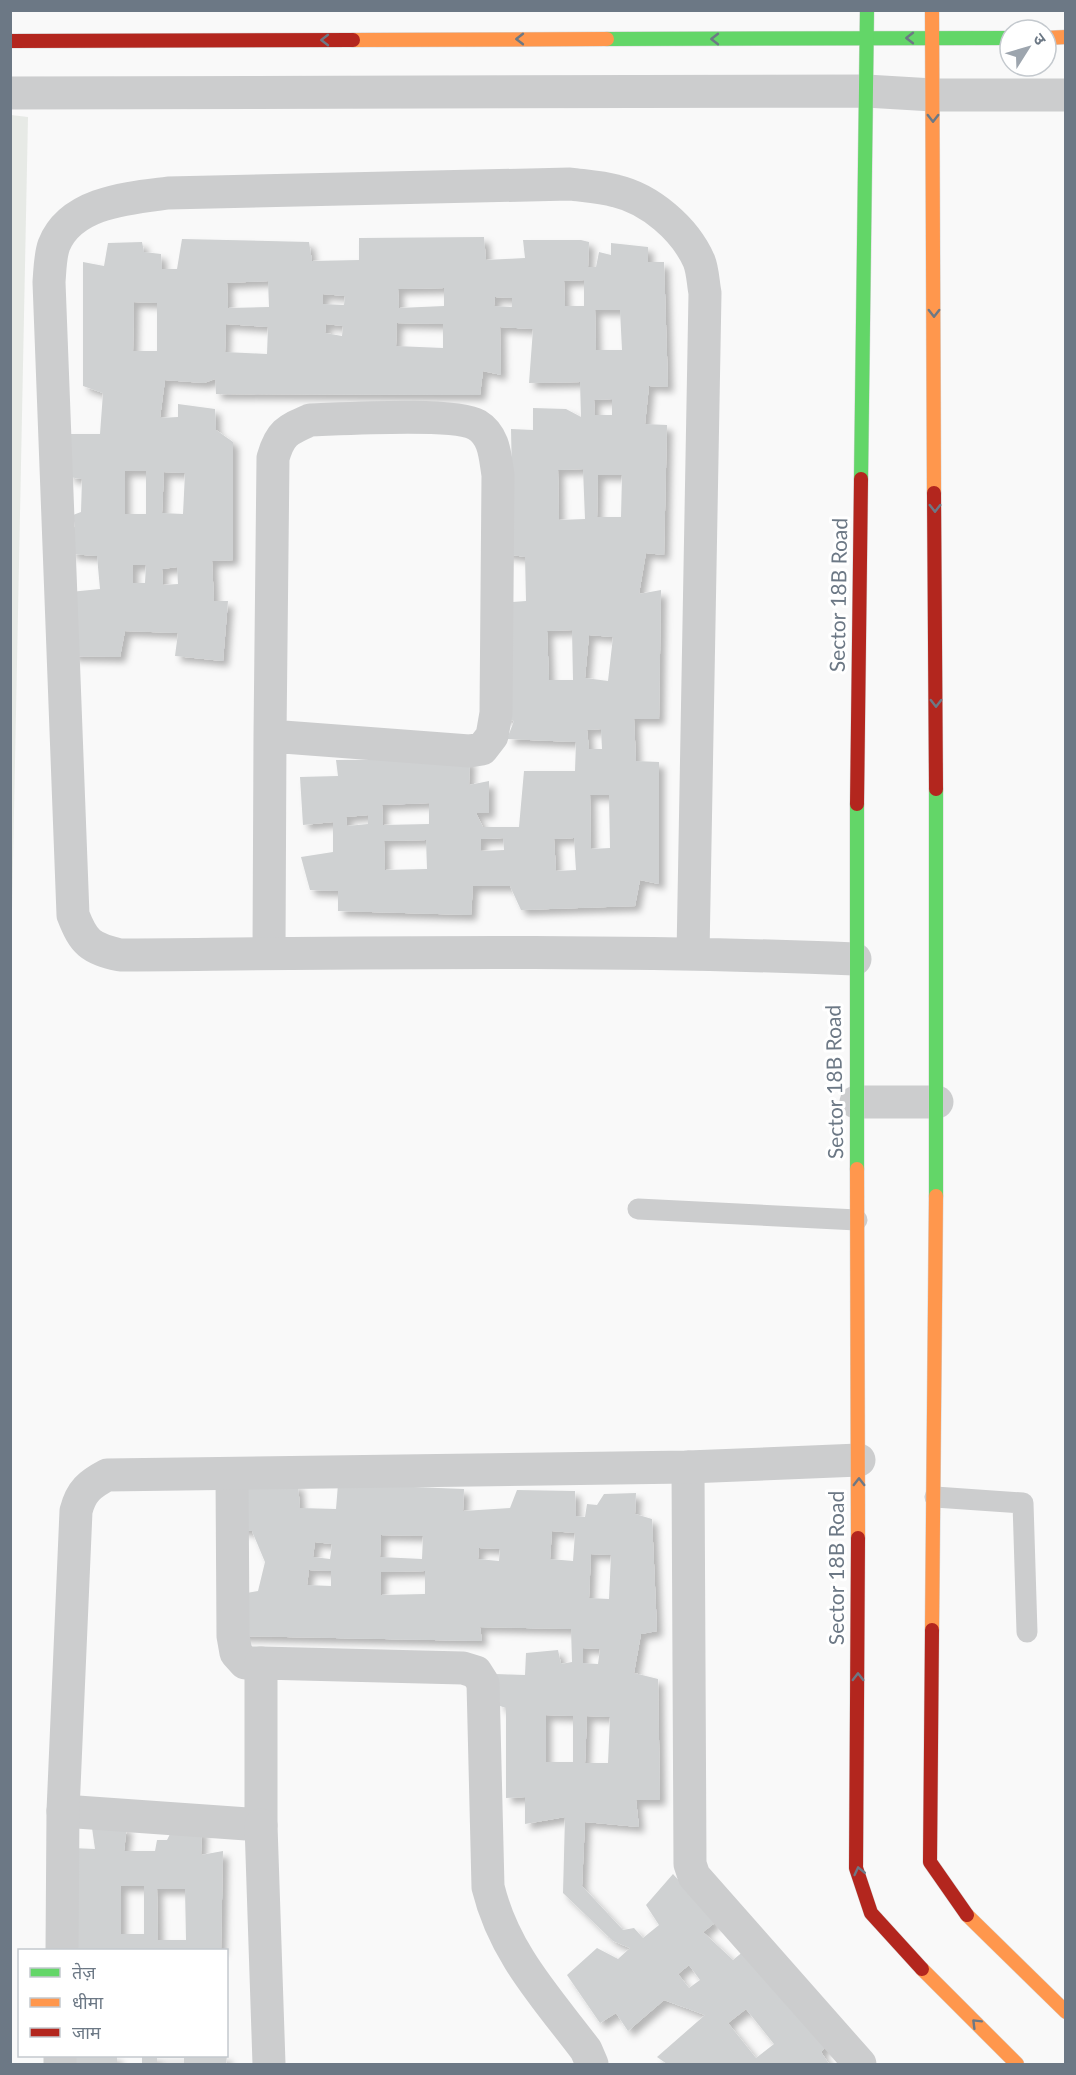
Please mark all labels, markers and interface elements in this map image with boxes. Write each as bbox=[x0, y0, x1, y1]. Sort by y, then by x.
north arrow bbox=[998, 18, 1058, 78]
text: उ bbox=[1030, 29, 1051, 49]
one-way arrow bbox=[905, 32, 914, 44]
one-way arrow bbox=[515, 33, 524, 45]
one-way arrow bbox=[710, 33, 719, 45]
one-way arrow bbox=[320, 34, 329, 46]
one-way arrow bbox=[927, 114, 939, 123]
one-way arrow bbox=[928, 309, 940, 318]
one-way arrow bbox=[929, 504, 941, 513]
street label: Sector 18B Road bbox=[824, 518, 851, 672]
one-way arrow bbox=[930, 699, 942, 708]
street label: Sector 18B Road bbox=[820, 1005, 847, 1159]
one-way arrow bbox=[853, 1477, 865, 1486]
street label: Sector 18B Road bbox=[823, 1491, 848, 1645]
one-way arrow bbox=[852, 1672, 864, 1681]
one-way arrow bbox=[853, 1867, 866, 1877]
legend bbox=[18, 1949, 228, 2057]
text: तेज़ bbox=[72, 1961, 96, 1983]
text: धीमा bbox=[72, 1991, 103, 2013]
one-way arrow bbox=[972, 2019, 983, 2030]
text: जाम bbox=[72, 2021, 102, 2043]

